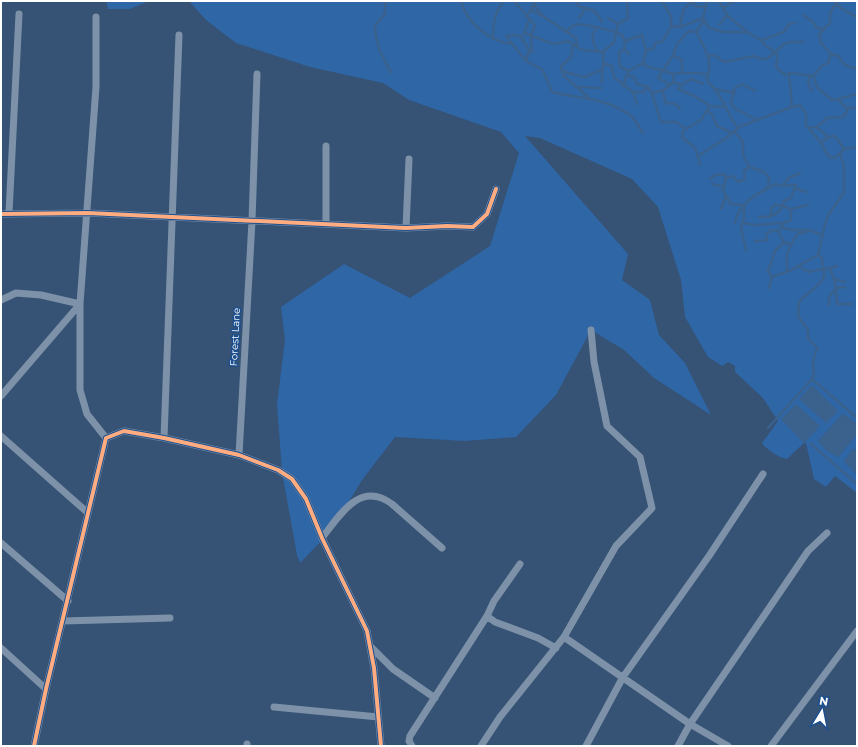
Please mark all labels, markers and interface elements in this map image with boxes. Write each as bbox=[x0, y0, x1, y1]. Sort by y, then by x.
street label: Forest Lane bbox=[227, 307, 243, 367]
north arrow bbox=[802, 691, 842, 731]
text: N bbox=[818, 693, 829, 709]

